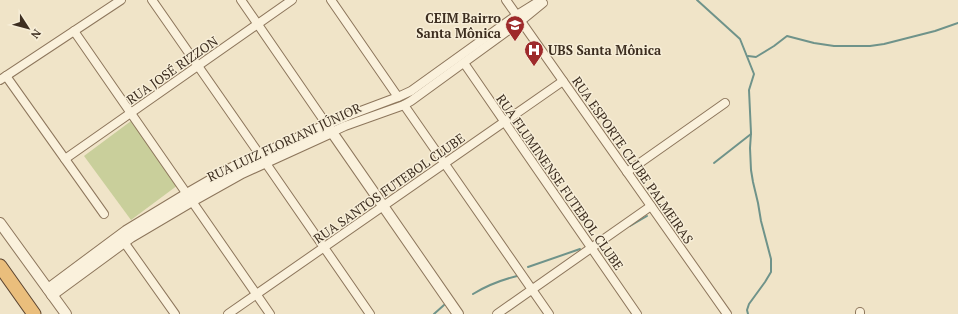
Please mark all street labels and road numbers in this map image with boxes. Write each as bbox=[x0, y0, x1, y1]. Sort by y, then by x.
street label: RUA JOSÉ RIZZON bbox=[123, 31, 222, 108]
street label: RUA ESPORTE CLUBE PALMEIRAS bbox=[568, 73, 698, 247]
street label: RUA FLUMINENSE FUTEBOL CLUBE bbox=[492, 90, 628, 274]
street label: RUA LUIZ FLORIANI JÚNIOR bbox=[204, 98, 365, 186]
street label: RUA SANTOS FUTEBOL CLUBE bbox=[310, 129, 468, 247]

